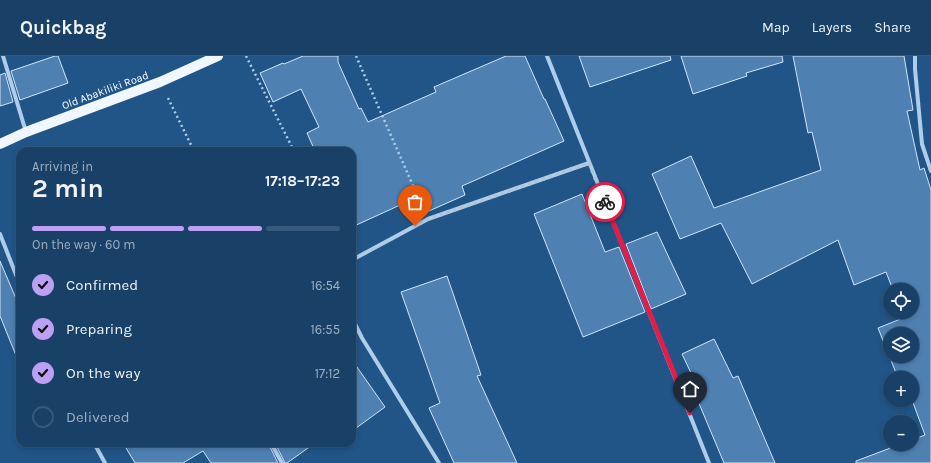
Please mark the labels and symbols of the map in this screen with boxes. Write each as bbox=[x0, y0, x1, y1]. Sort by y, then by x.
street label: Old Abakiliki Road bbox=[60, 69, 150, 112]
courier bbox=[585, 182, 625, 222]
pin bbox=[398, 185, 432, 226]
pin bbox=[673, 372, 707, 413]

